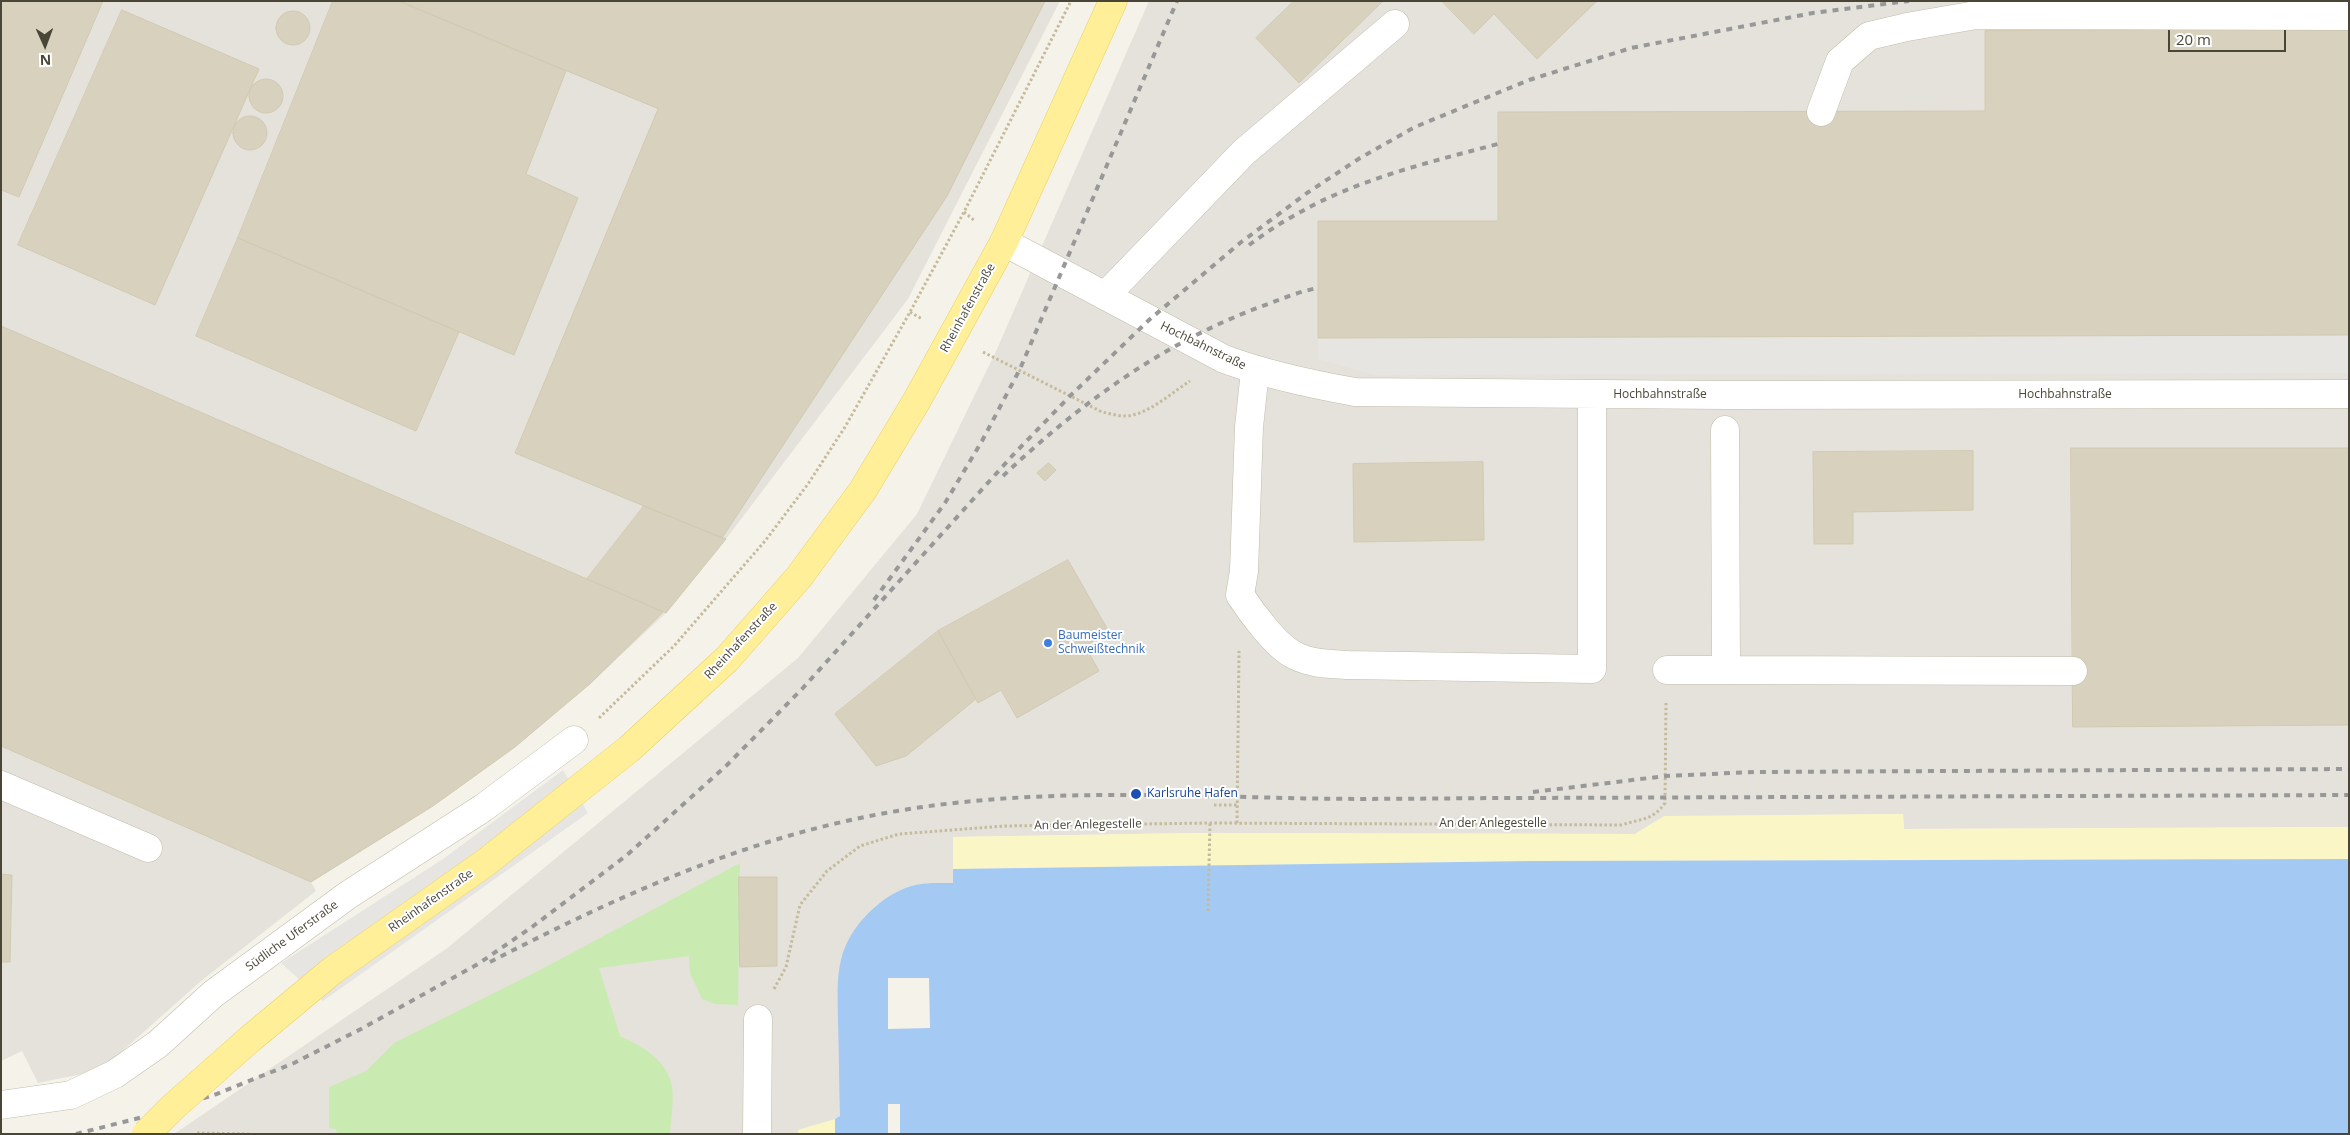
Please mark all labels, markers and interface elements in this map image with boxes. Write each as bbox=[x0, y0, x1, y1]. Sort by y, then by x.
north arrow bbox=[20, 20, 70, 70]
scale bar bbox=[2170, 20, 2288, 52]
text: 20 m bbox=[2176, 29, 2211, 49]
text: N bbox=[40, 51, 52, 70]
street label: Rheinhafenstraße bbox=[938, 261, 998, 355]
street label: Hochbahnstraße bbox=[1158, 319, 1248, 373]
street label: Hochbahnstraße bbox=[1613, 388, 1707, 402]
street label: Hochbahnstraße bbox=[2018, 388, 2112, 402]
street label: Rheinhafenstraße bbox=[702, 600, 780, 682]
place label: Baumeister Schweißtechnik bbox=[1058, 629, 1145, 657]
marker: Baumeister Schweißtechnik bbox=[1042, 637, 1054, 649]
marker: Karlsruhe Hafen bbox=[1129, 787, 1143, 801]
place label: Karlsruhe Hafen bbox=[1147, 787, 1238, 801]
street label: An der Anlegestelle bbox=[1034, 817, 1142, 833]
street label: An der Anlegestelle bbox=[1439, 817, 1547, 831]
street label: Rheinhafenstraße bbox=[386, 866, 476, 936]
street label: Südliche Uferstraße bbox=[243, 898, 341, 974]

